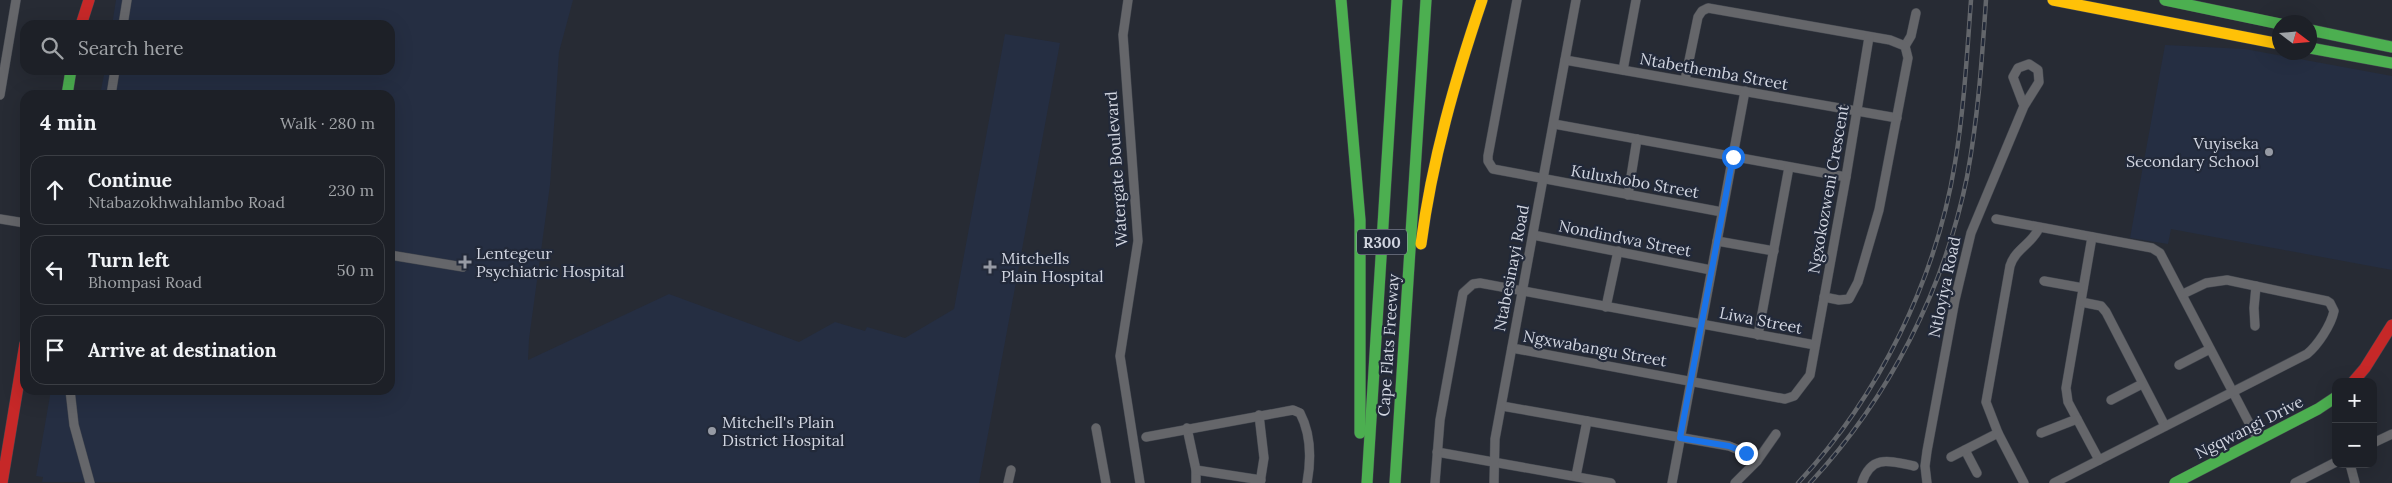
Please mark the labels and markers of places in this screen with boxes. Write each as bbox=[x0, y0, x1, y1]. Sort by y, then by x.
place label: Vuyiseka Secondary School bbox=[2126, 133, 2259, 171]
marker: Vuyiseka Secondary School bbox=[2263, 146, 2275, 158]
place label: Lentegeur Psychiatric Hospital bbox=[476, 243, 624, 281]
place label: Mitchells Plain Hospital bbox=[1001, 248, 1104, 286]
marker: Lentegeur Psychiatric Hospital bbox=[458, 255, 472, 269]
marker: Mitchells Plain Hospital bbox=[983, 260, 997, 274]
place label: Mitchell's Plain District Hospital bbox=[722, 412, 844, 450]
marker: Mitchell's Plain District Hospital bbox=[706, 425, 718, 437]

